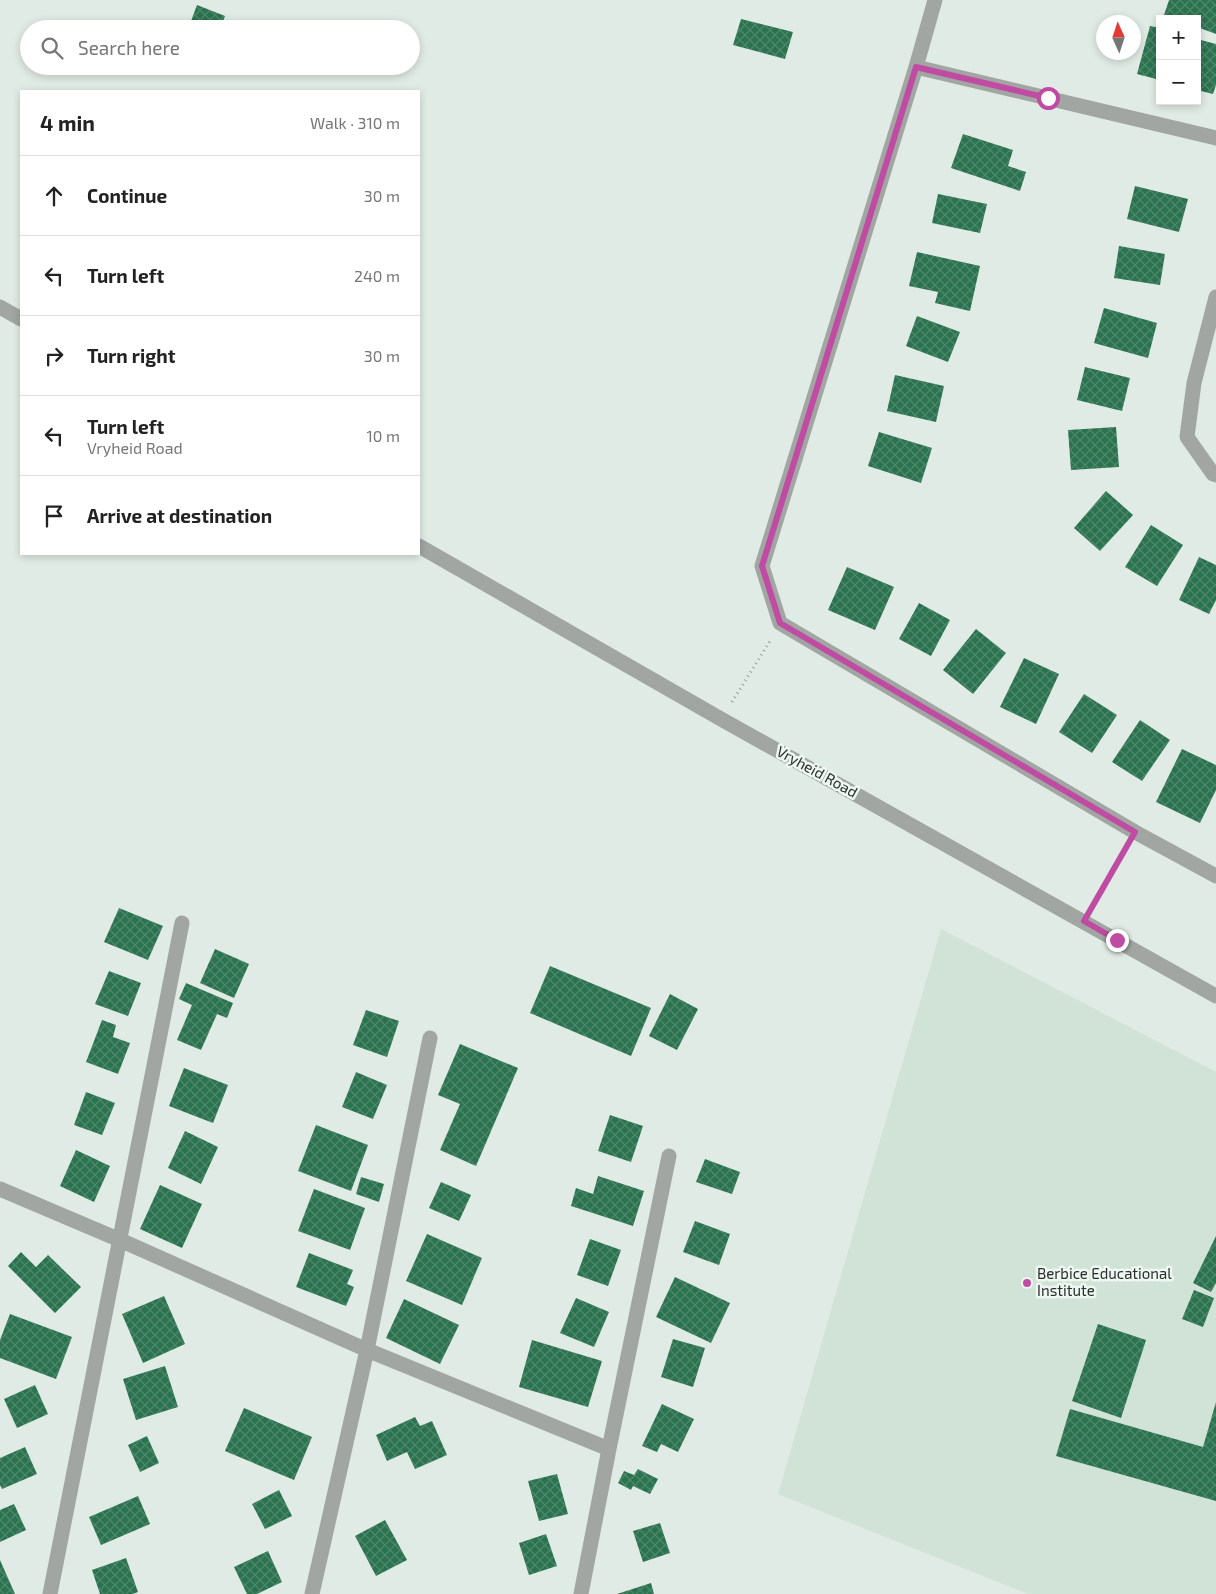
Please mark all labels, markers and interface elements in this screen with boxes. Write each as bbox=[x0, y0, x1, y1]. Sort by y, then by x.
north arrow bbox=[1096, 15, 1141, 60]
map controls bbox=[1156, 15, 1201, 105]
button: + bbox=[1156, 15, 1201, 60]
search box bbox=[20, 20, 420, 75]
icon: search bbox=[38, 34, 66, 62]
text: Search here bbox=[78, 36, 180, 59]
button: − bbox=[1156, 60, 1201, 105]
route start bbox=[1037, 87, 1060, 110]
text: 4 min bbox=[40, 110, 95, 135]
text: Walk · 310 m bbox=[310, 113, 400, 132]
icon: ahead bbox=[40, 182, 68, 210]
text: Continue bbox=[87, 184, 167, 207]
text: 30 m bbox=[364, 186, 400, 205]
icon: left bbox=[40, 262, 68, 290]
text: Turn left bbox=[87, 264, 164, 287]
text: 240 m bbox=[354, 266, 400, 285]
icon: right bbox=[40, 342, 68, 370]
text: Turn right bbox=[87, 344, 175, 367]
text: 30 m bbox=[364, 346, 400, 365]
text: Turn left bbox=[87, 415, 164, 438]
icon: left bbox=[40, 422, 68, 450]
text: 10 m bbox=[366, 426, 400, 445]
text: Vryheid Road bbox=[87, 438, 183, 457]
icon: arrive bbox=[40, 502, 68, 530]
text: Arrive at destination bbox=[87, 504, 272, 527]
street label: Vryheid Road bbox=[774, 742, 861, 801]
route end bbox=[1106, 929, 1129, 952]
place label: Berbice Educational Institute bbox=[1037, 1264, 1172, 1299]
marker: Berbice Educational Institute bbox=[1021, 1277, 1033, 1289]

